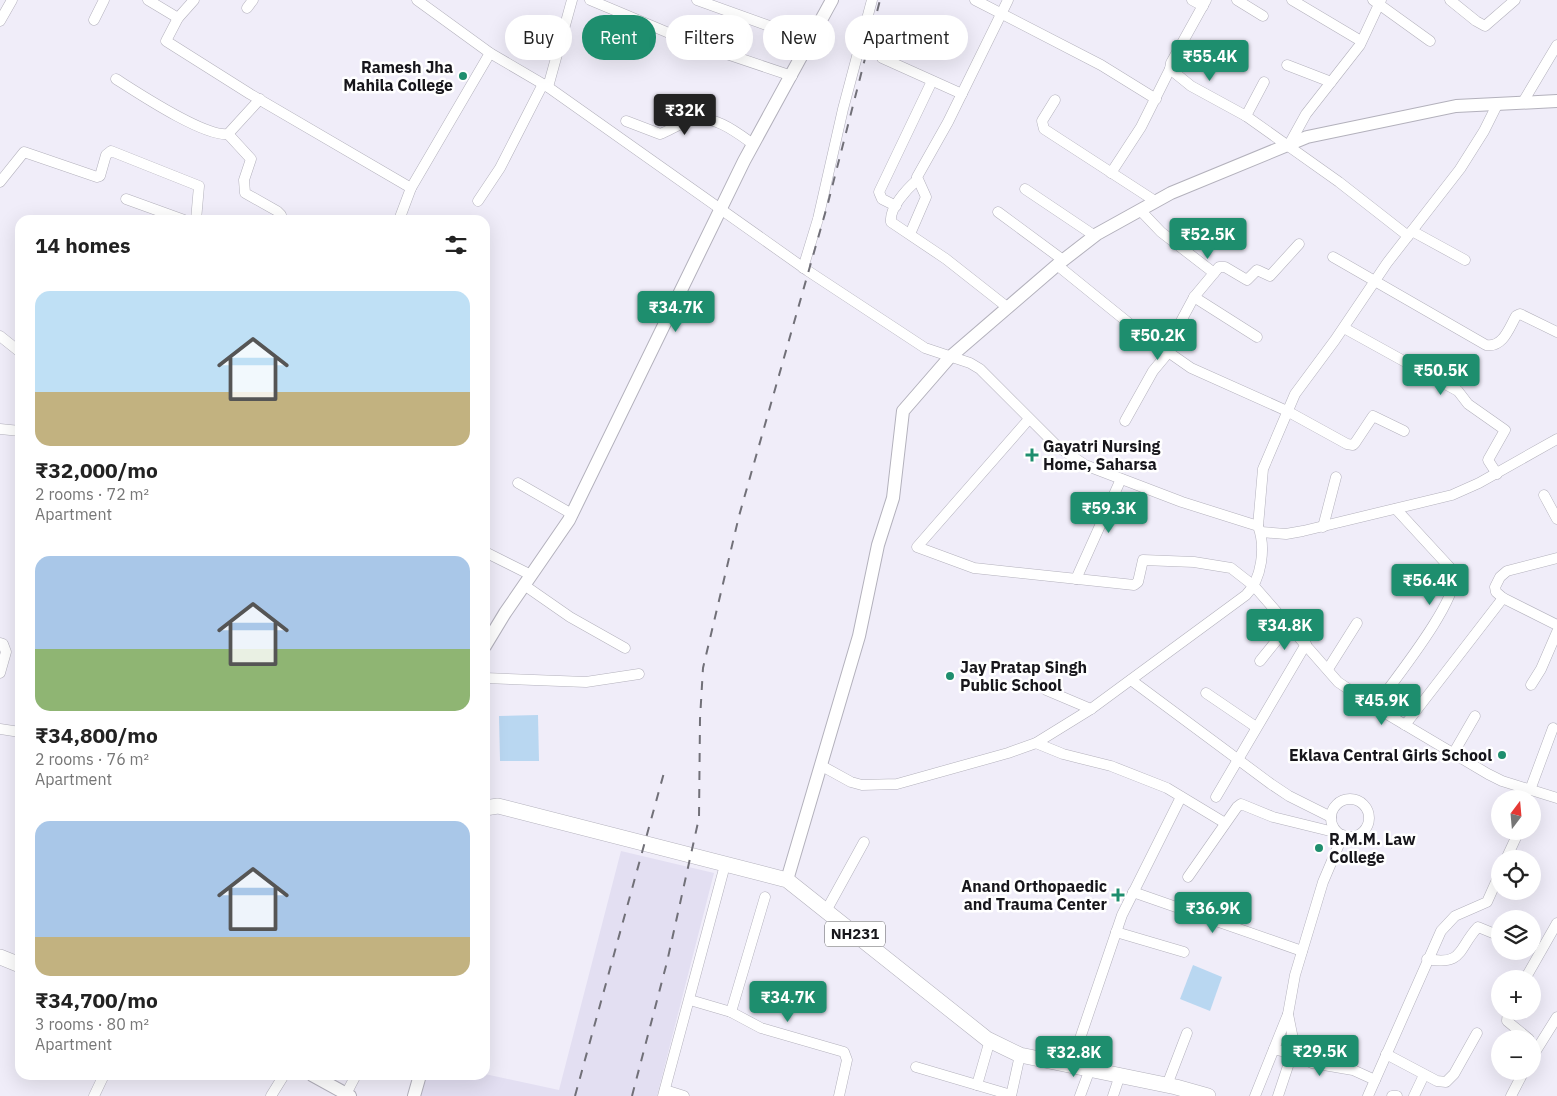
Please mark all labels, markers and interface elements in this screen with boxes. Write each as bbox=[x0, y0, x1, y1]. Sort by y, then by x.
chip: Buy bbox=[505, 15, 572, 60]
chip: Rent bbox=[582, 15, 656, 60]
chip: Filters bbox=[666, 15, 753, 60]
chip: New bbox=[763, 15, 835, 60]
chip: Apartment bbox=[845, 15, 968, 60]
pin: ₹55.4K bbox=[1169, 39, 1251, 82]
text: ₹55.4K bbox=[1183, 46, 1237, 66]
place label: Ramesh Jha Mahila College bbox=[343, 57, 453, 95]
marker: Ramesh Jha Mahila College bbox=[457, 70, 469, 82]
pin: ₹32K bbox=[655, 94, 715, 136]
text: ₹32K bbox=[665, 100, 705, 120]
pin: ₹52.5K bbox=[1167, 218, 1249, 260]
text: ₹52.5K bbox=[1181, 224, 1235, 244]
text: 14 homes bbox=[35, 231, 131, 259]
icon: filters bbox=[442, 231, 470, 259]
pin: ₹34.7K bbox=[635, 290, 717, 333]
text: ₹34.7K bbox=[649, 297, 703, 317]
pin: ₹50.2K bbox=[1117, 318, 1199, 361]
icon: home bbox=[208, 324, 298, 414]
text: ₹50.2K bbox=[1131, 325, 1185, 345]
pin: ₹50.5K bbox=[1400, 354, 1482, 396]
text: ₹50.5K bbox=[1414, 360, 1468, 380]
place label: Gayatri Nursing Home, Saharsa bbox=[1043, 436, 1160, 474]
marker: Gayatri Nursing Home, Saharsa bbox=[1025, 448, 1039, 462]
text: ₹32,000/mo bbox=[35, 456, 158, 484]
text: 2 rooms · 72 m² bbox=[35, 484, 149, 504]
pin: ₹59.3K bbox=[1068, 492, 1150, 534]
text: ₹59.3K bbox=[1082, 498, 1136, 518]
text: Apartment bbox=[35, 504, 112, 524]
pin: ₹56.4K bbox=[1389, 564, 1471, 606]
text: ₹56.4K bbox=[1403, 570, 1457, 590]
icon: home bbox=[208, 589, 298, 679]
pin: ₹34.8K bbox=[1244, 608, 1326, 651]
text: ₹34.8K bbox=[1258, 615, 1312, 635]
place label: Jay Pratap Singh Public School bbox=[960, 657, 1087, 695]
marker: Jay Pratap Singh Public School bbox=[944, 670, 956, 682]
pin: ₹45.9K bbox=[1341, 684, 1423, 726]
text: ₹45.9K bbox=[1355, 690, 1409, 710]
text: ₹34,800/mo bbox=[35, 721, 158, 749]
place label: Eklava Central Girls School bbox=[1289, 745, 1492, 765]
text: 2 rooms · 76 m² bbox=[35, 749, 149, 769]
marker: Eklava Central Girls School bbox=[1496, 749, 1508, 761]
text: Apartment bbox=[35, 769, 112, 789]
north arrow bbox=[1491, 790, 1541, 840]
map controls bbox=[1491, 790, 1541, 1080]
place label: R.M.M. Law College bbox=[1329, 829, 1416, 867]
marker: R.M.M. Law College bbox=[1313, 842, 1325, 854]
button: locate bbox=[1491, 850, 1541, 900]
icon: home bbox=[208, 854, 298, 944]
place label: Anand Orthopaedic and Trauma Center bbox=[961, 876, 1108, 914]
marker: Anand Orthopaedic and Trauma Center bbox=[1111, 888, 1125, 902]
pin: ₹36.9K bbox=[1172, 892, 1254, 934]
text: ₹36.9K bbox=[1186, 898, 1240, 918]
button: layers bbox=[1491, 910, 1541, 960]
road number: NH231 bbox=[825, 922, 885, 946]
button: + bbox=[1491, 970, 1541, 1020]
pin: ₹34.7K bbox=[747, 980, 829, 1023]
text: ₹34,700/mo bbox=[35, 986, 158, 1014]
text: ₹34.7K bbox=[761, 987, 815, 1007]
text: 3 rooms · 80 m² bbox=[35, 1014, 149, 1034]
button: − bbox=[1491, 1030, 1541, 1080]
text: Apartment bbox=[35, 1034, 112, 1054]
pin: ₹29.5K bbox=[1279, 1034, 1361, 1077]
pin: ₹32.8K bbox=[1033, 1036, 1115, 1078]
text: ₹29.5K bbox=[1293, 1041, 1347, 1061]
text: ₹32.8K bbox=[1047, 1042, 1101, 1062]

